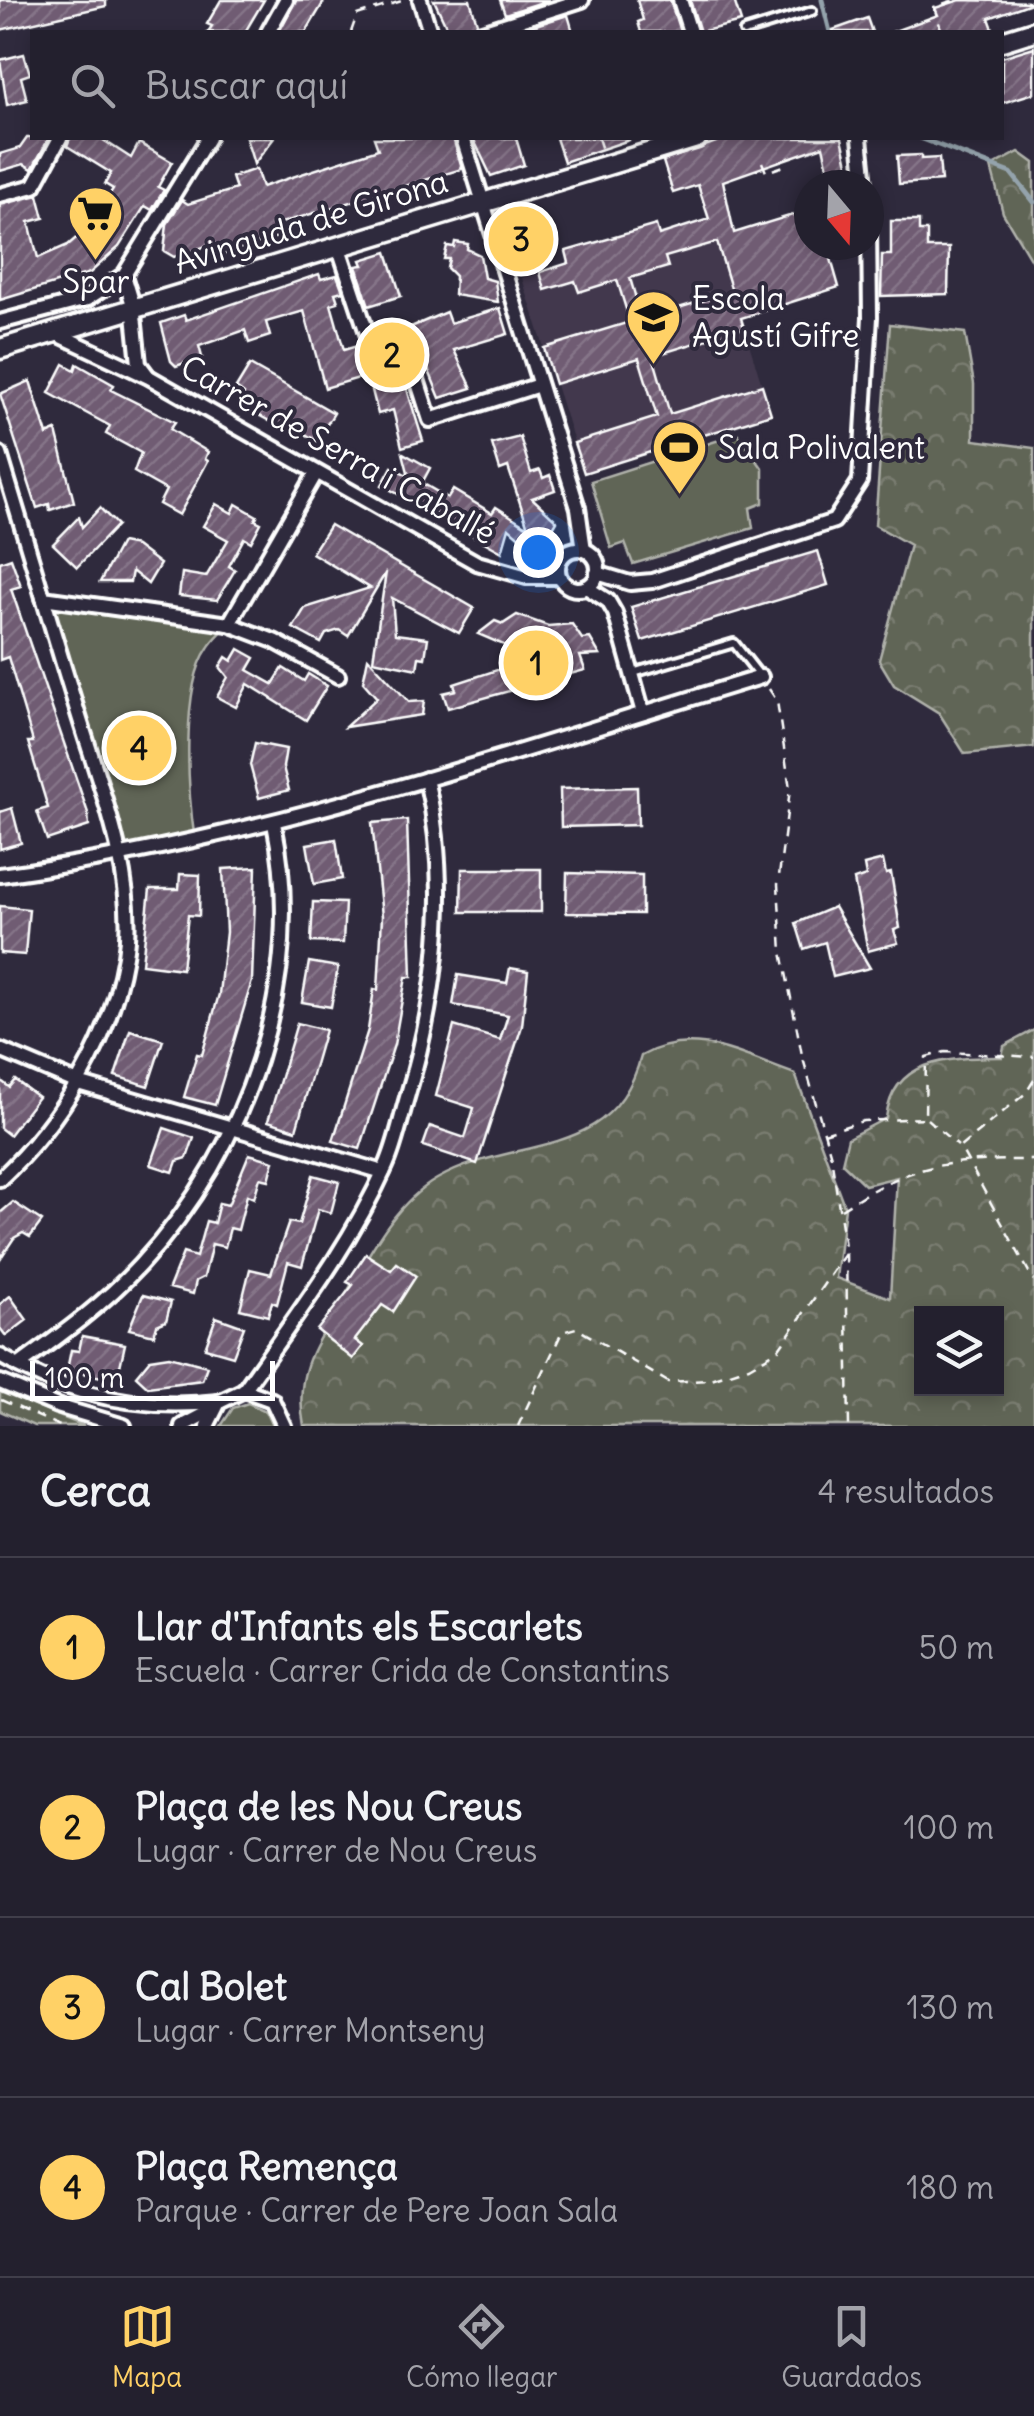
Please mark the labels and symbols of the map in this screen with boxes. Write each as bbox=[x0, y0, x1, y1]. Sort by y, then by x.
street label: Avinguda de Girona bbox=[169, 160, 453, 283]
north arrow bbox=[794, 170, 884, 260]
supermarket icon: Spar bbox=[66, 183, 126, 262]
pin: 3 bbox=[488, 202, 554, 276]
place label: Spar bbox=[62, 261, 130, 302]
place label: Escola Agustí Gifre bbox=[692, 278, 859, 356]
school or university icon: Escola Agustí Gifre bbox=[623, 287, 683, 366]
pin: 2 bbox=[360, 318, 424, 392]
street label: Carrer de Serra i Caballé bbox=[174, 346, 503, 553]
sports icon: Sala Polivalent bbox=[649, 418, 709, 497]
place label: Sala Polivalent bbox=[718, 427, 925, 468]
your location bbox=[513, 527, 564, 578]
pin: 1 bbox=[504, 626, 568, 700]
pin: 4 bbox=[106, 710, 172, 786]
scale bar bbox=[30, 1356, 275, 1400]

